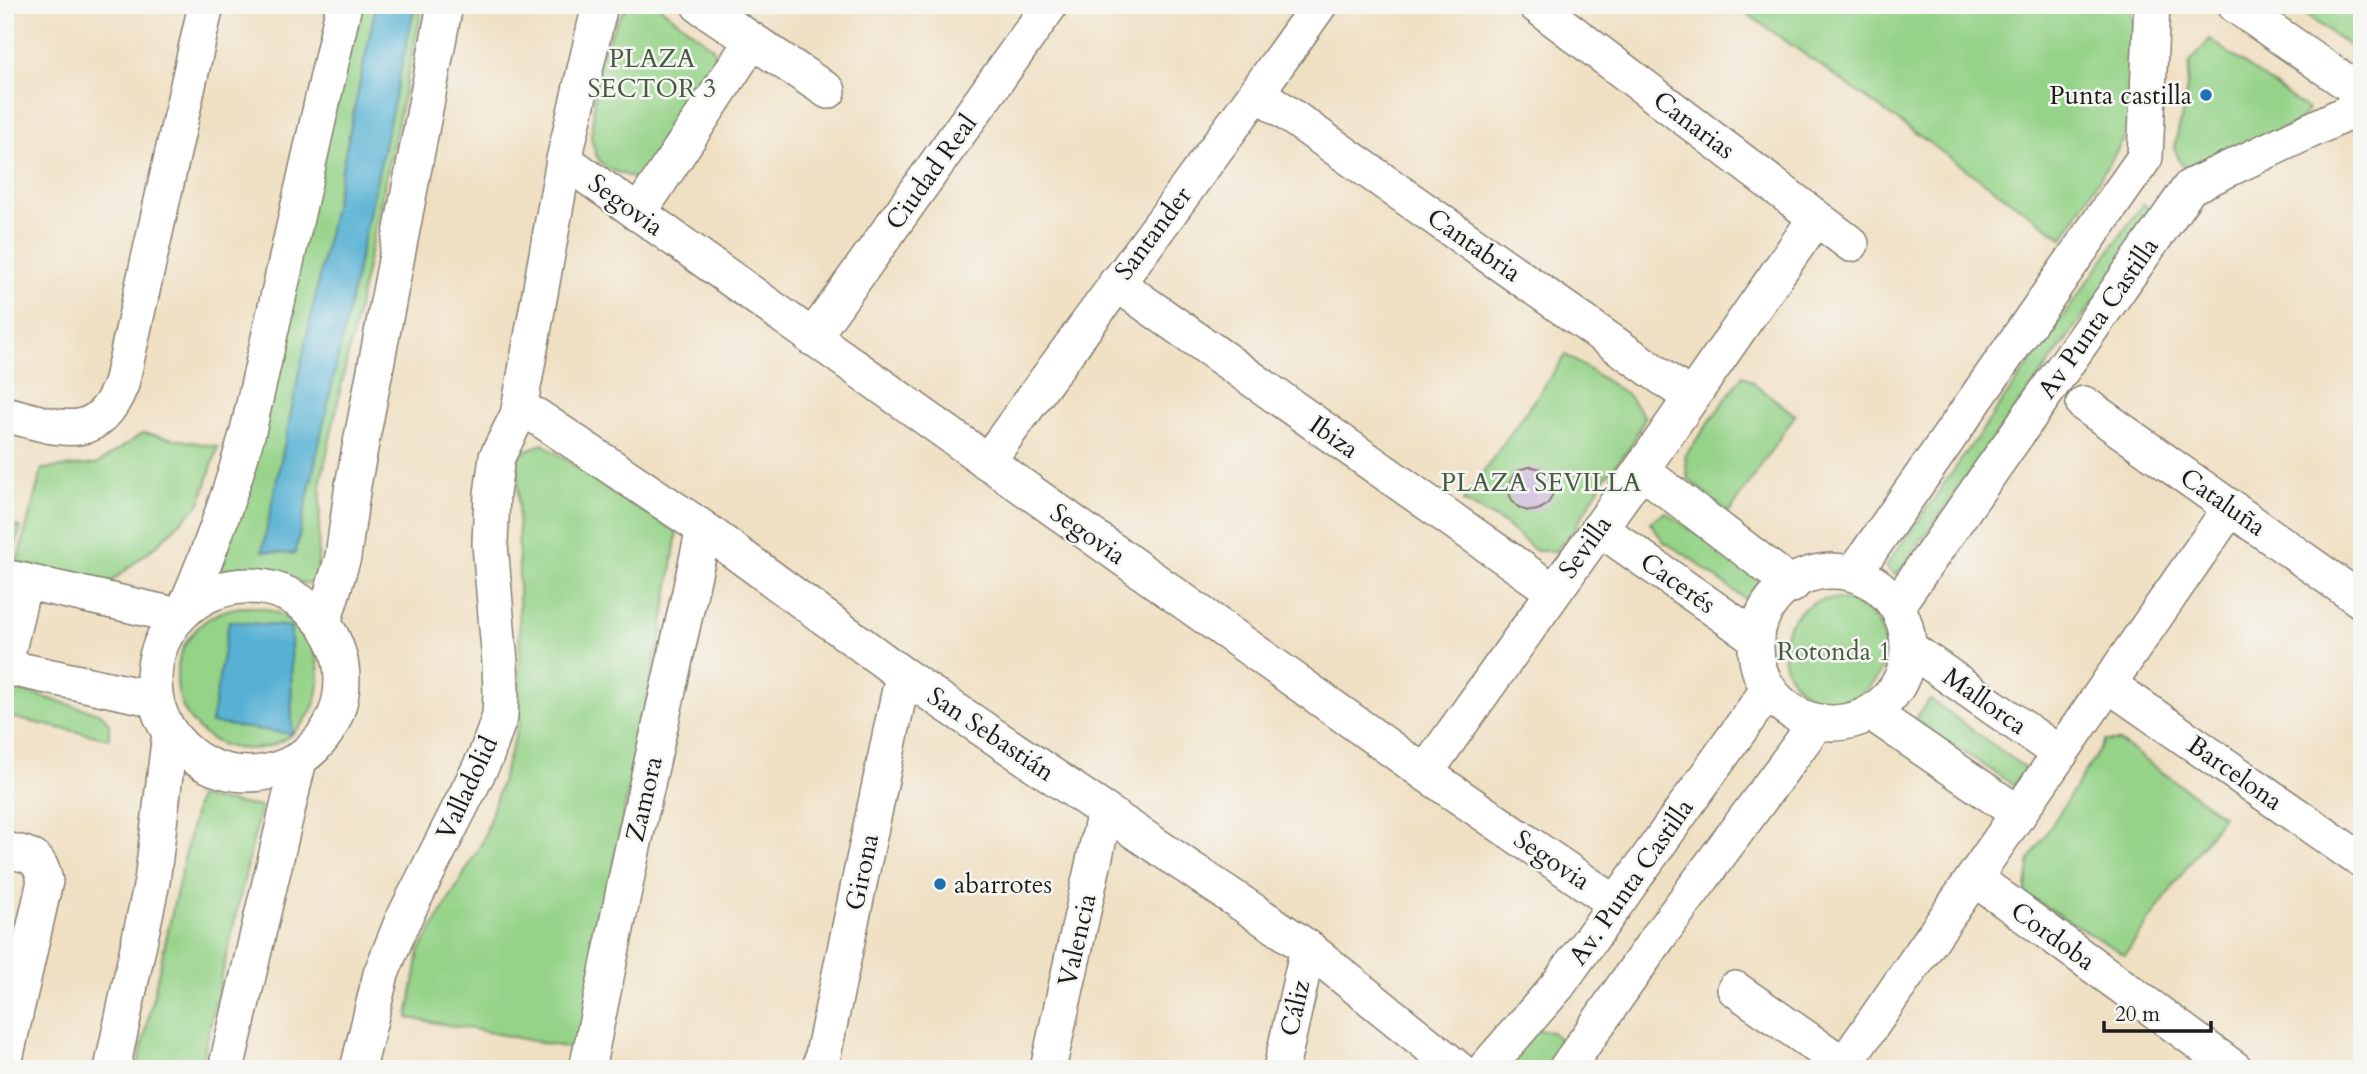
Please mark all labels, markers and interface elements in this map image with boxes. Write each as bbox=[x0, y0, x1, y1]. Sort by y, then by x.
park label: PLAZA SECTOR 3 bbox=[588, 41, 716, 106]
place label: Punta castilla bbox=[2049, 78, 2192, 113]
street label: Canarias bbox=[1646, 83, 1742, 167]
marker: Punta castilla bbox=[2198, 87, 2214, 103]
street label: Ciudad Real bbox=[877, 107, 985, 237]
street label: Segovia bbox=[581, 166, 671, 244]
street label: Santander bbox=[1106, 179, 1200, 287]
street label: Cantabria bbox=[1420, 200, 1528, 290]
street label: Av Punta Castilla bbox=[2029, 230, 2167, 406]
street label: Ibiza bbox=[1302, 407, 1366, 467]
street label: Cataluña bbox=[2173, 460, 2273, 544]
park label: PLAZA SEVILLA bbox=[1441, 465, 1642, 500]
street label: Segovia bbox=[1043, 495, 1133, 573]
street label: Sevilla bbox=[1550, 508, 1620, 586]
street label: Cacerés bbox=[1633, 544, 1723, 622]
park label: Rotonda 1 bbox=[1777, 634, 1891, 669]
street label: Mallorca bbox=[1936, 659, 2034, 743]
street label: San Sebastián bbox=[921, 679, 1062, 790]
street label: Barcelona bbox=[2180, 727, 2290, 819]
street label: Valladolid bbox=[428, 730, 506, 845]
street label: Zamora bbox=[617, 753, 671, 845]
street label: Av. Punta Castilla bbox=[1560, 792, 1702, 972]
street label: Segovia bbox=[1507, 822, 1597, 898]
street label: Girona bbox=[837, 830, 887, 914]
place label: abarrotes bbox=[954, 867, 1052, 902]
marker: abarrotes bbox=[932, 876, 948, 892]
street label: Valencia bbox=[1049, 890, 1105, 990]
street label: Cordoba bbox=[2004, 893, 2102, 979]
street label: Cáliz bbox=[1272, 976, 1319, 1040]
scale bar bbox=[2104, 990, 2211, 1034]
text: 20 m bbox=[2115, 1000, 2160, 1029]

